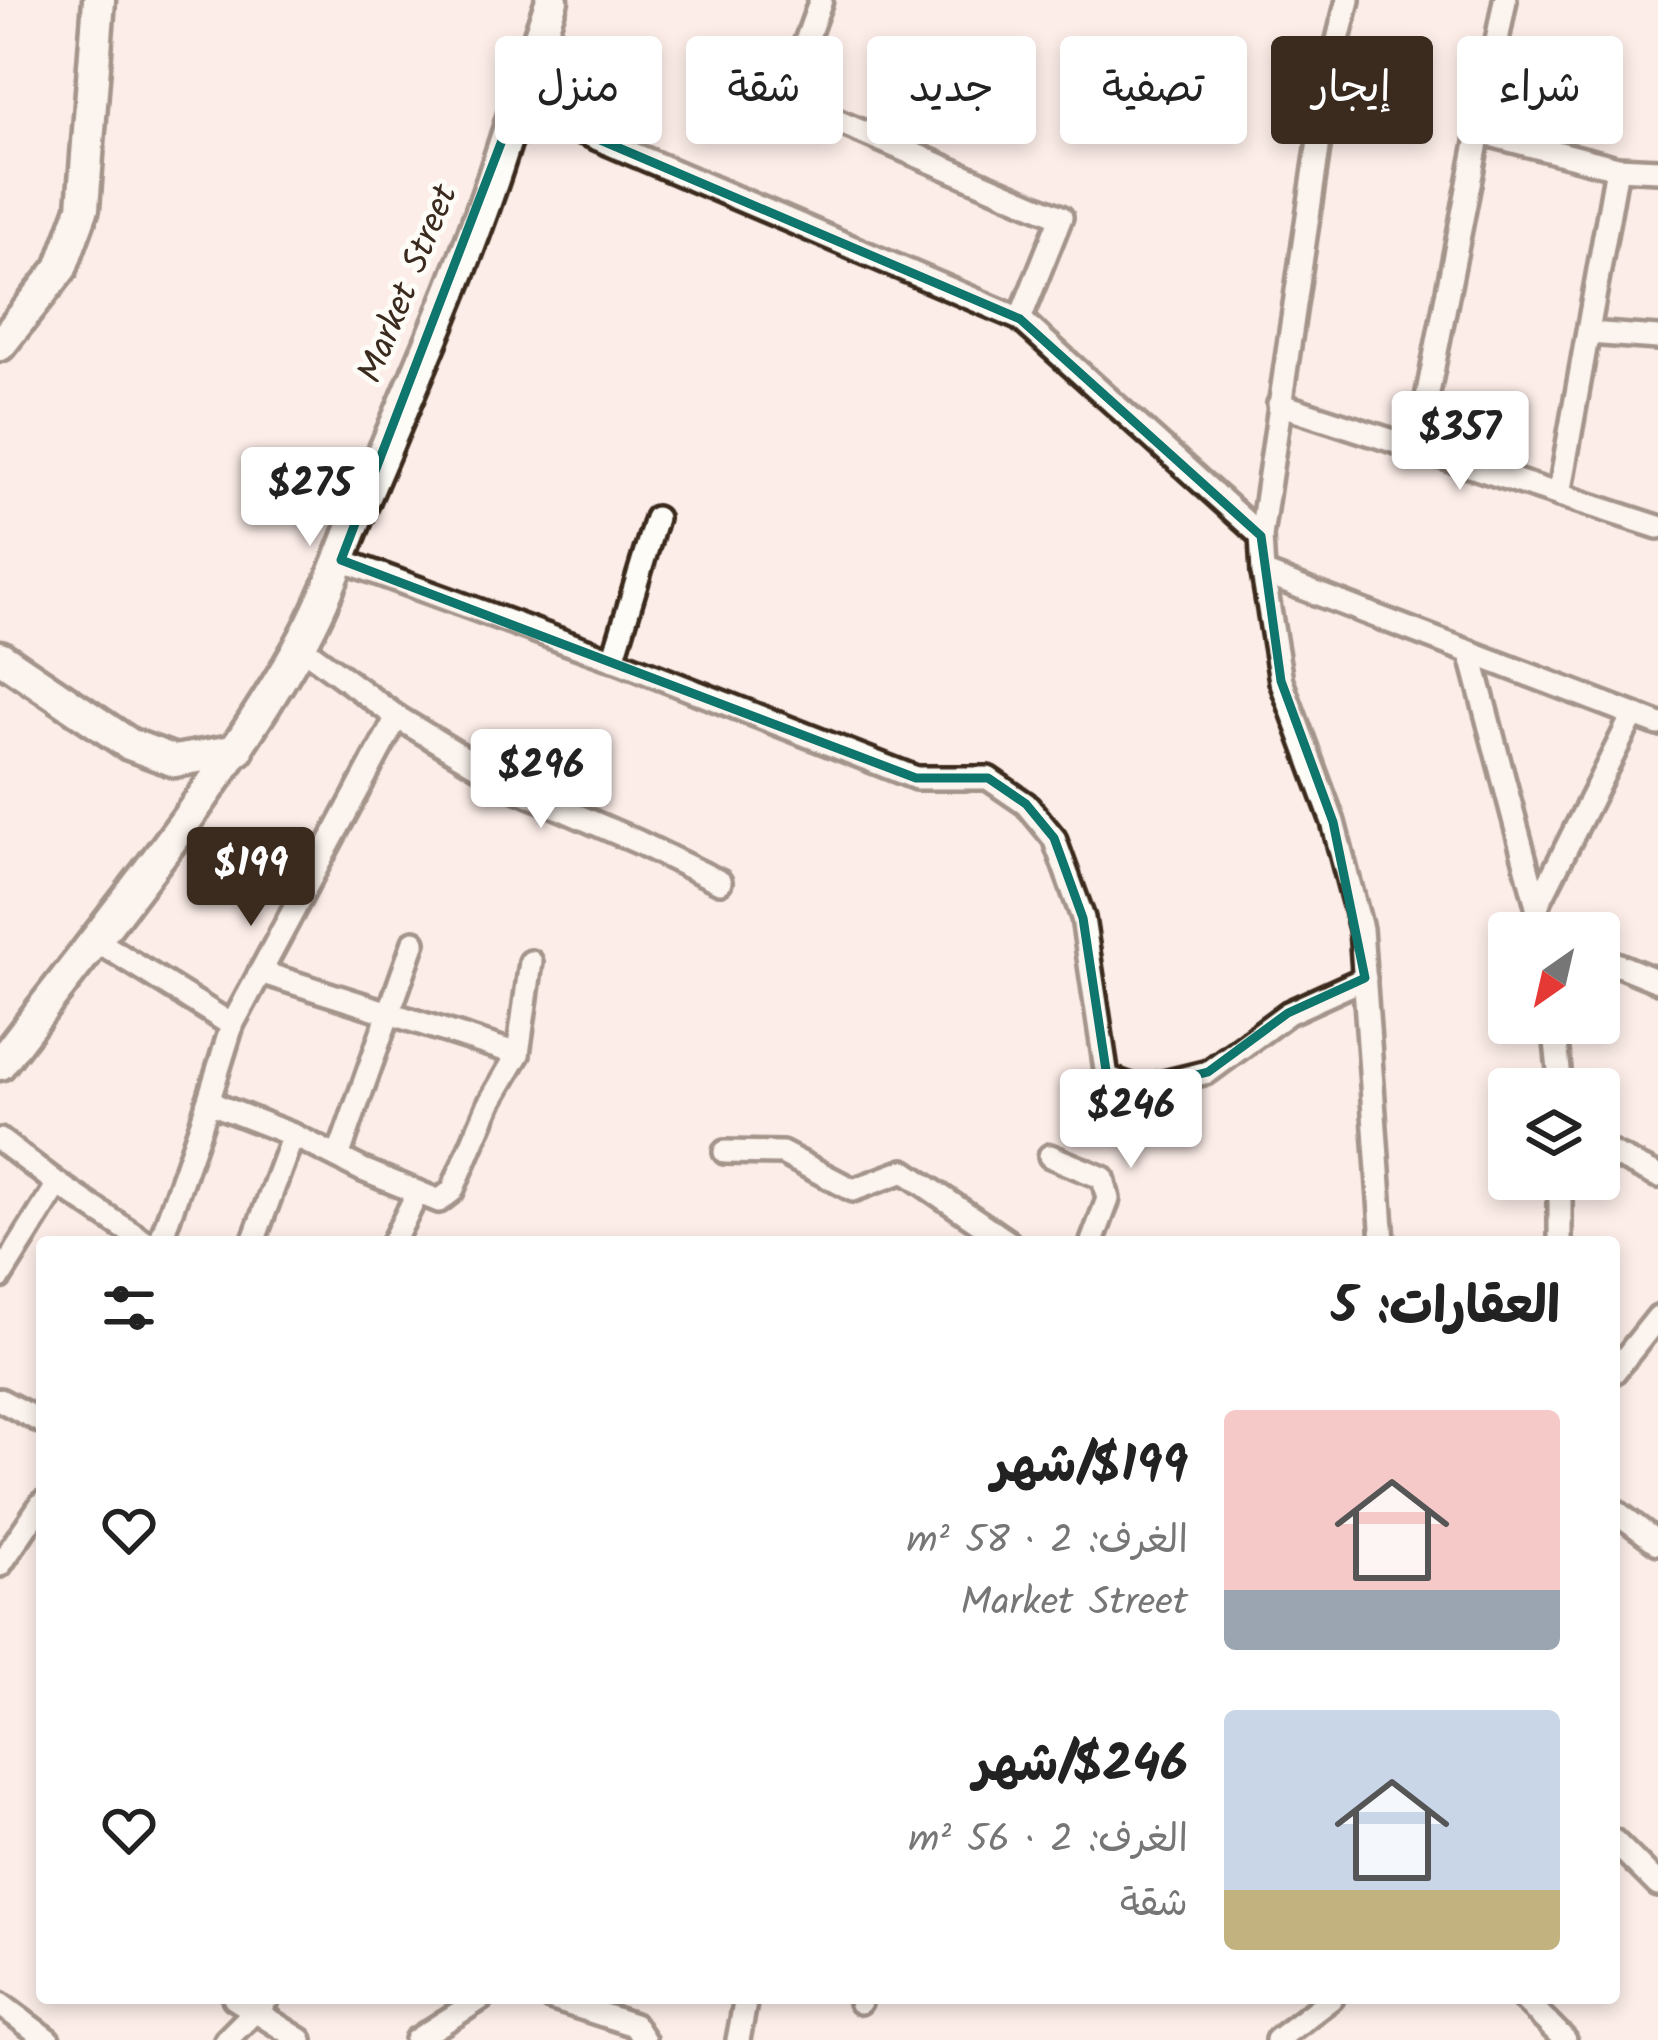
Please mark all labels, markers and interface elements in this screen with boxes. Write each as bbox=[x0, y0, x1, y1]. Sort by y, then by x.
chip: منزل bbox=[495, 36, 662, 144]
chip: شقة bbox=[686, 36, 843, 144]
chip: جديد bbox=[867, 36, 1036, 144]
chip: تصفية bbox=[1060, 36, 1247, 144]
chip: إيجار bbox=[1271, 36, 1433, 144]
chip: شراء bbox=[1457, 36, 1623, 144]
street label: Market Street bbox=[343, 175, 475, 392]
pin: $357 bbox=[1389, 391, 1531, 493]
text: $357 bbox=[1419, 399, 1501, 461]
pin: $275 bbox=[239, 447, 381, 549]
text: $275 bbox=[268, 455, 352, 517]
pin: $296 bbox=[470, 729, 612, 831]
text: $296 bbox=[498, 737, 584, 799]
pin: $199 bbox=[180, 827, 322, 929]
text: $199 bbox=[214, 835, 288, 897]
north arrow bbox=[1488, 912, 1620, 1044]
map controls bbox=[1488, 912, 1620, 1200]
button: layers bbox=[1488, 1068, 1620, 1200]
pin: $246 bbox=[1060, 1069, 1202, 1171]
text: $246 bbox=[1087, 1077, 1175, 1139]
text: العقارات: 5 bbox=[1331, 1268, 1560, 1349]
icon: filters bbox=[96, 1275, 162, 1341]
text: $199/شهر bbox=[992, 1427, 1188, 1508]
icon: home bbox=[1320, 1458, 1464, 1602]
icon: heart bbox=[96, 1497, 162, 1563]
text: الغرف: 2 · 58 m² bbox=[907, 1511, 1188, 1573]
text: Market Street bbox=[961, 1573, 1188, 1635]
text: $246/شهر bbox=[973, 1726, 1188, 1807]
icon: home bbox=[1320, 1758, 1464, 1902]
icon: heart bbox=[96, 1797, 162, 1863]
text: الغرف: 2 · 56 m² bbox=[908, 1810, 1188, 1872]
text: شقة bbox=[1120, 1874, 1188, 1936]

